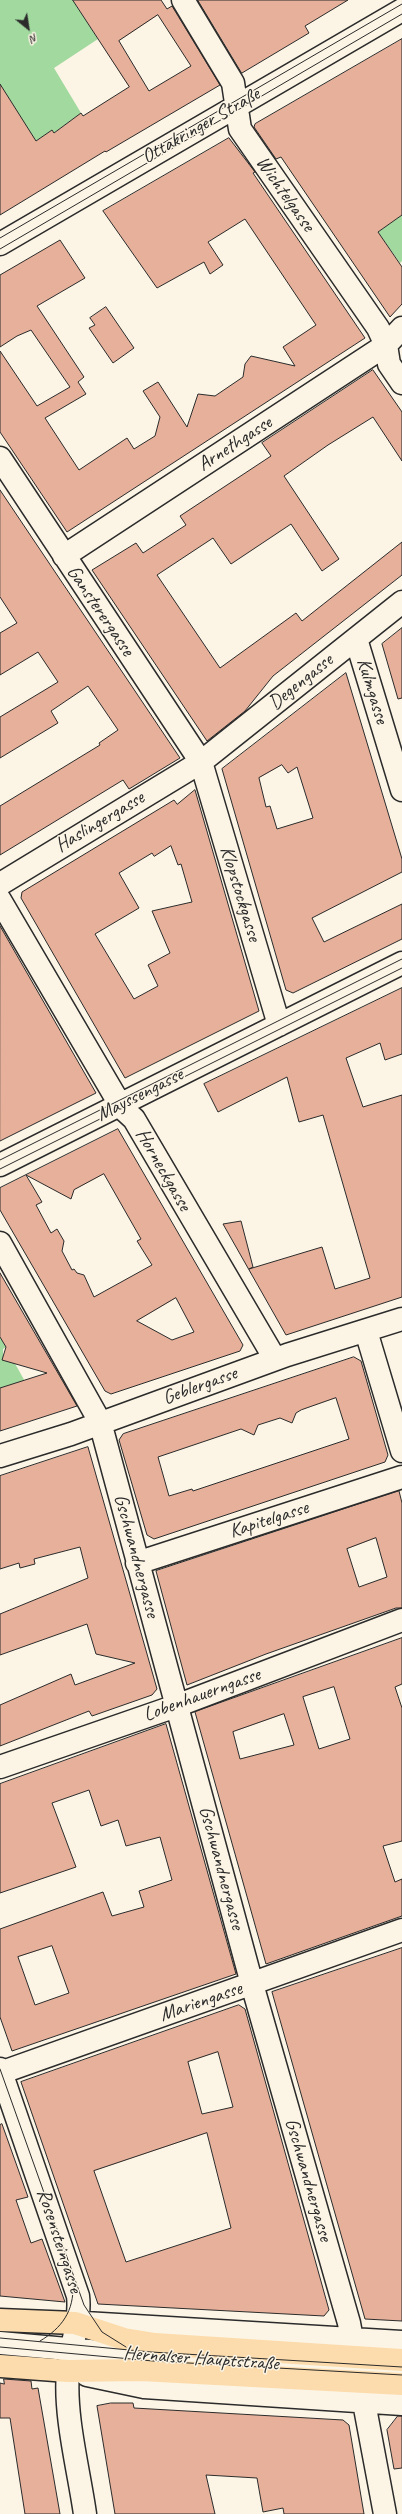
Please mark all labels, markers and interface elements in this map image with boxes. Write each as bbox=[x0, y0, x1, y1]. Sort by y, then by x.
north arrow bbox=[8, 8, 48, 48]
text: N bbox=[28, 31, 40, 46]
street label: Ottakringer Straße bbox=[138, 83, 264, 169]
street label: Wichtelgasse bbox=[250, 152, 320, 236]
street label: Arnethgasse bbox=[193, 411, 277, 477]
street label: Gansterergasse bbox=[61, 561, 139, 661]
street label: Degengasse bbox=[264, 649, 338, 715]
street label: Kulmgasse bbox=[351, 655, 393, 727]
street label: Haslingergasse bbox=[51, 786, 149, 858]
street label: Klopstockgasse bbox=[214, 843, 266, 945]
street label: Mayssengasse bbox=[93, 1063, 187, 1127]
street label: Horneckgasse bbox=[130, 1125, 196, 1215]
street label: Geblergasse bbox=[160, 1361, 240, 1411]
street label: Gschwandnergasse bbox=[108, 1492, 164, 1620]
street label: Kapitelgasse bbox=[226, 1496, 312, 1544]
street label: Lobenhauerngasse bbox=[140, 1663, 264, 1727]
street label: Gschwandnergasse bbox=[193, 1804, 249, 1932]
street label: Mariengasse bbox=[157, 1977, 245, 2027]
street label: Gschwandnergasse bbox=[279, 2116, 337, 2244]
street label: Rosensteingasse bbox=[31, 2186, 87, 2296]
street label: Hernalser Hauptstraße bbox=[123, 2342, 279, 2376]

